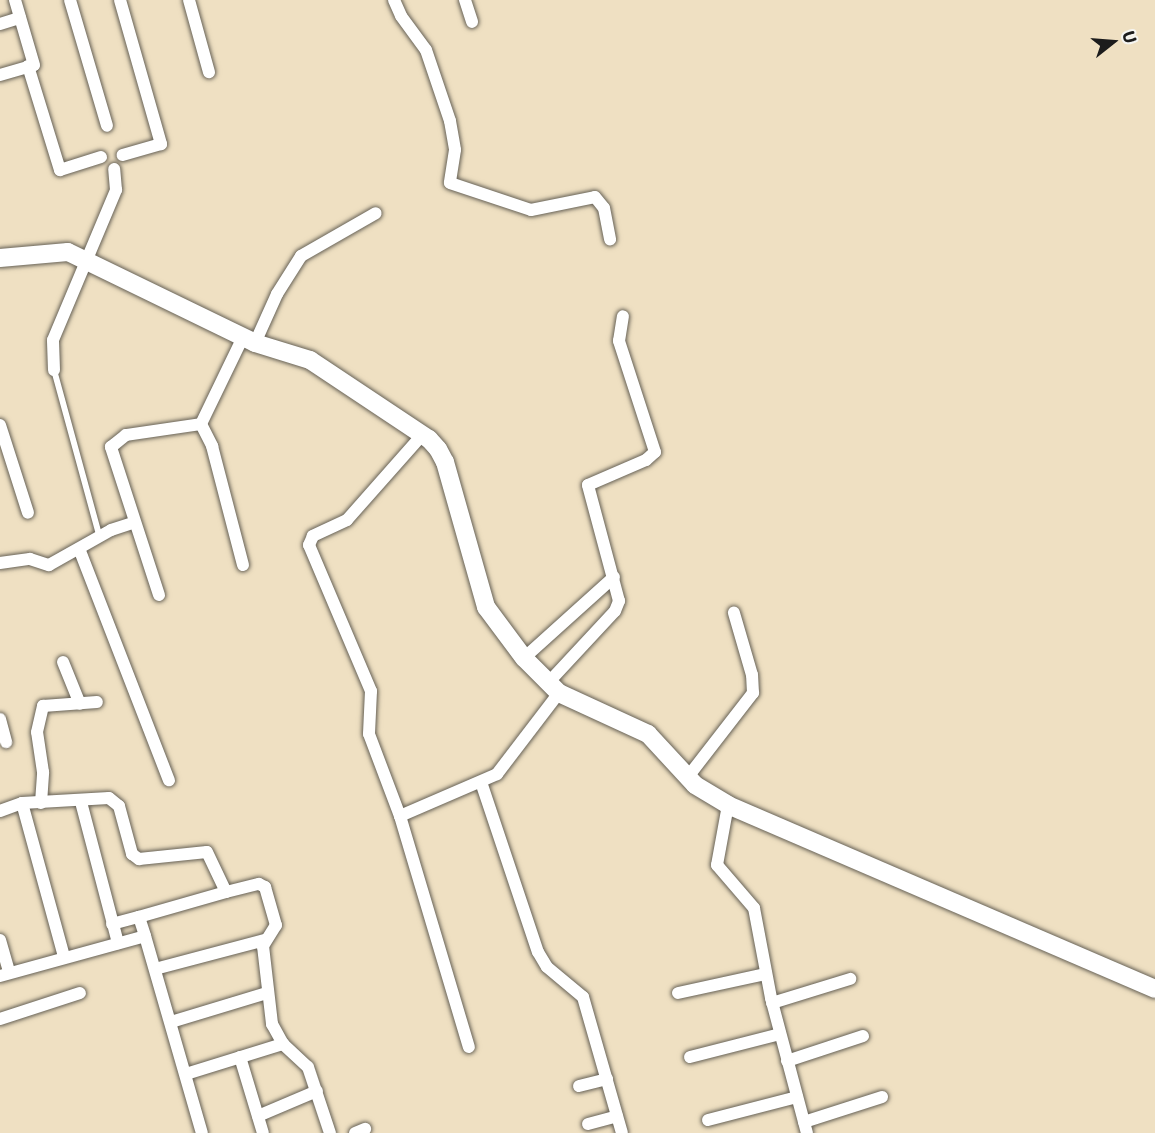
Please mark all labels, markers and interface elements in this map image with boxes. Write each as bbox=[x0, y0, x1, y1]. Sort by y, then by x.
north arrow bbox=[1083, 12, 1143, 72]
text: U bbox=[1117, 27, 1143, 46]

